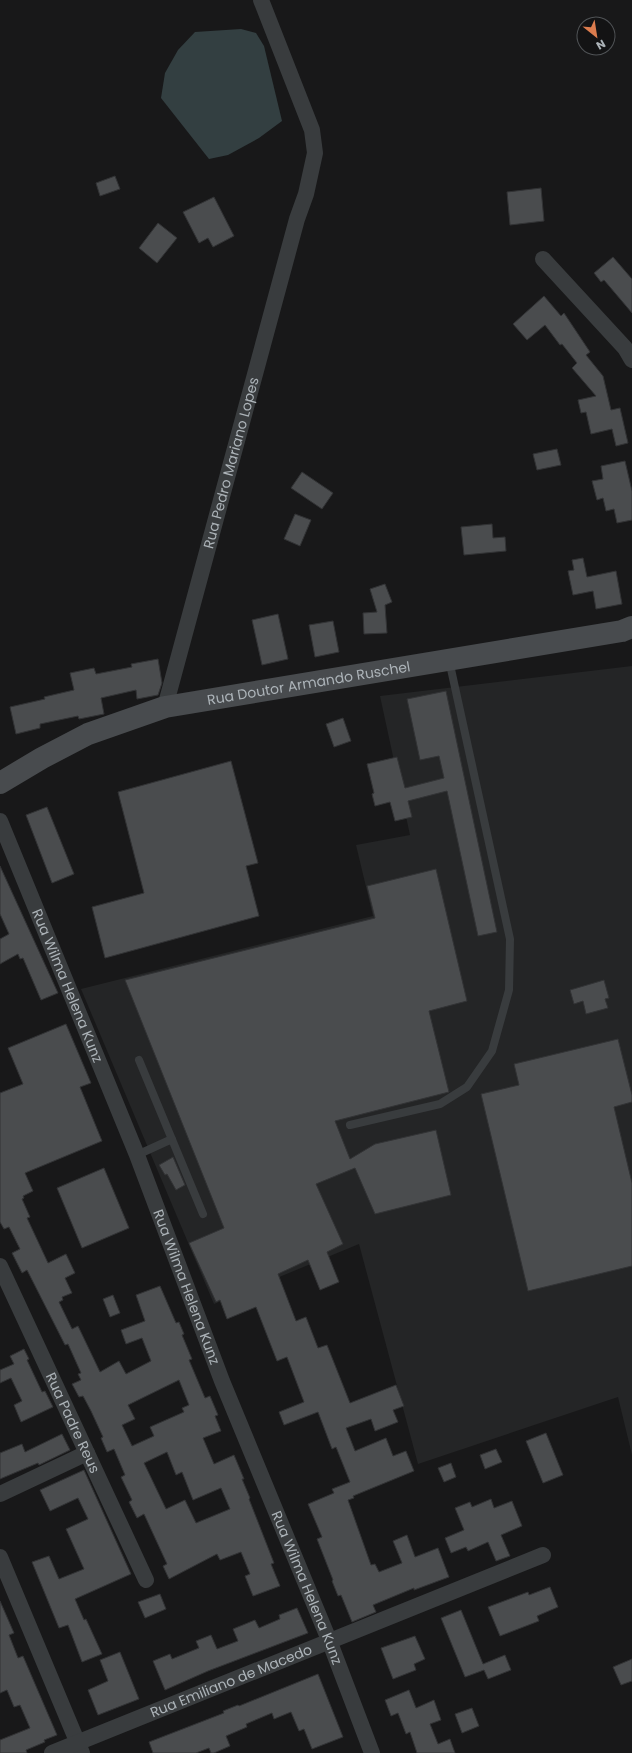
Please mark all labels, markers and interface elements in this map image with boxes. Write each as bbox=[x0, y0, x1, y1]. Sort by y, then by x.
north arrow bbox=[576, 16, 616, 56]
text: N bbox=[593, 36, 609, 54]
street label: Rua Pedro Mariano Lopes bbox=[198, 375, 264, 551]
street label: Rua Doutor Armando Ruschel bbox=[206, 656, 412, 710]
street label: Rua Wilma Helena Kunz bbox=[27, 906, 108, 1066]
street label: Rua Wilma Helena Kunz bbox=[148, 1207, 225, 1367]
street label: Rua Padre Reus bbox=[41, 1369, 105, 1476]
street label: Rua Wilma Helena Kunz bbox=[267, 1508, 347, 1667]
street label: Rua Emiliano de Macedo bbox=[147, 1639, 315, 1722]

